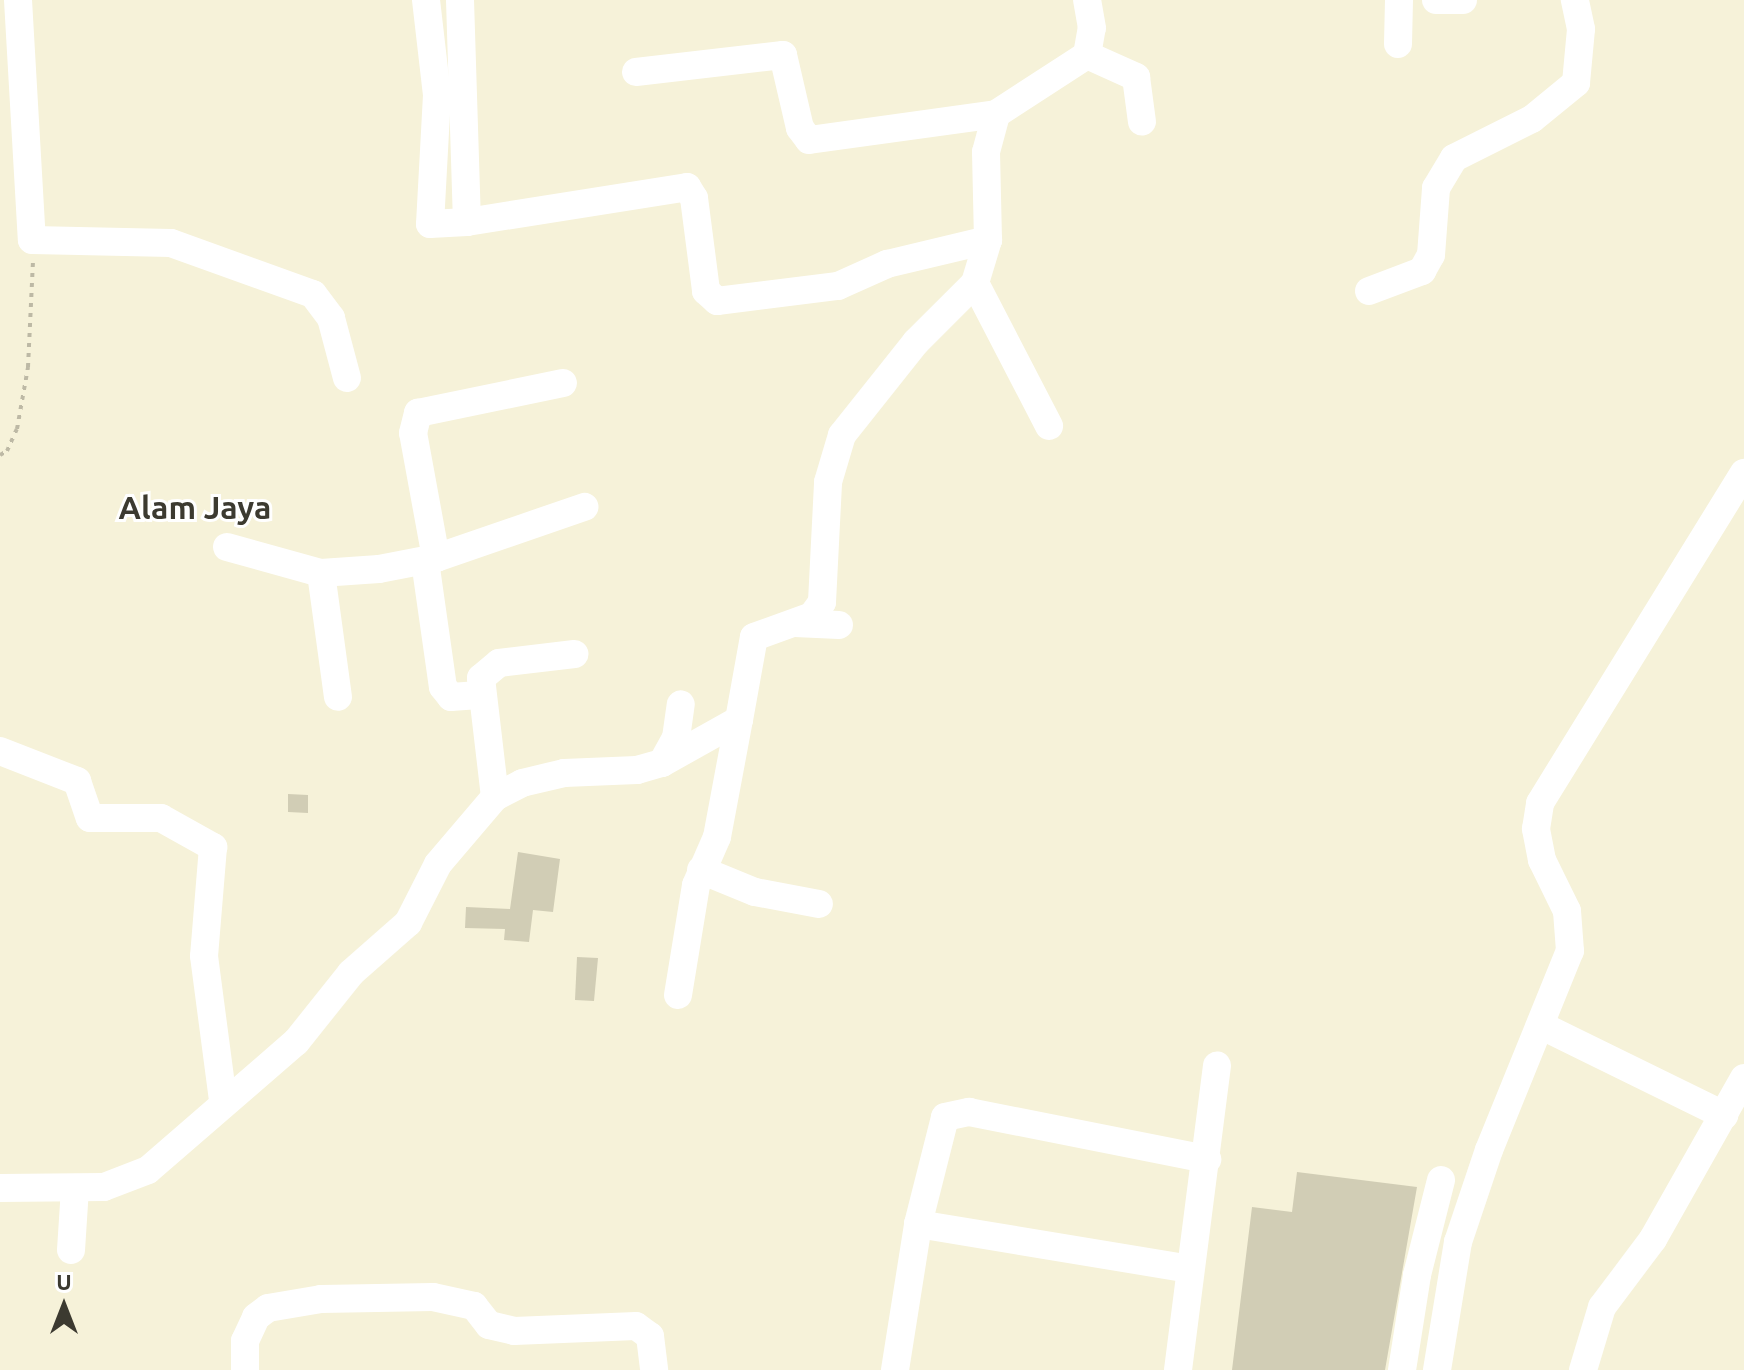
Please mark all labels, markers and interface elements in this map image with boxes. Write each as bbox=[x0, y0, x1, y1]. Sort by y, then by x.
district label: Alam Jaya bbox=[119, 488, 271, 526]
north arrow bbox=[24, 1266, 104, 1346]
text: U bbox=[56, 1269, 72, 1294]

